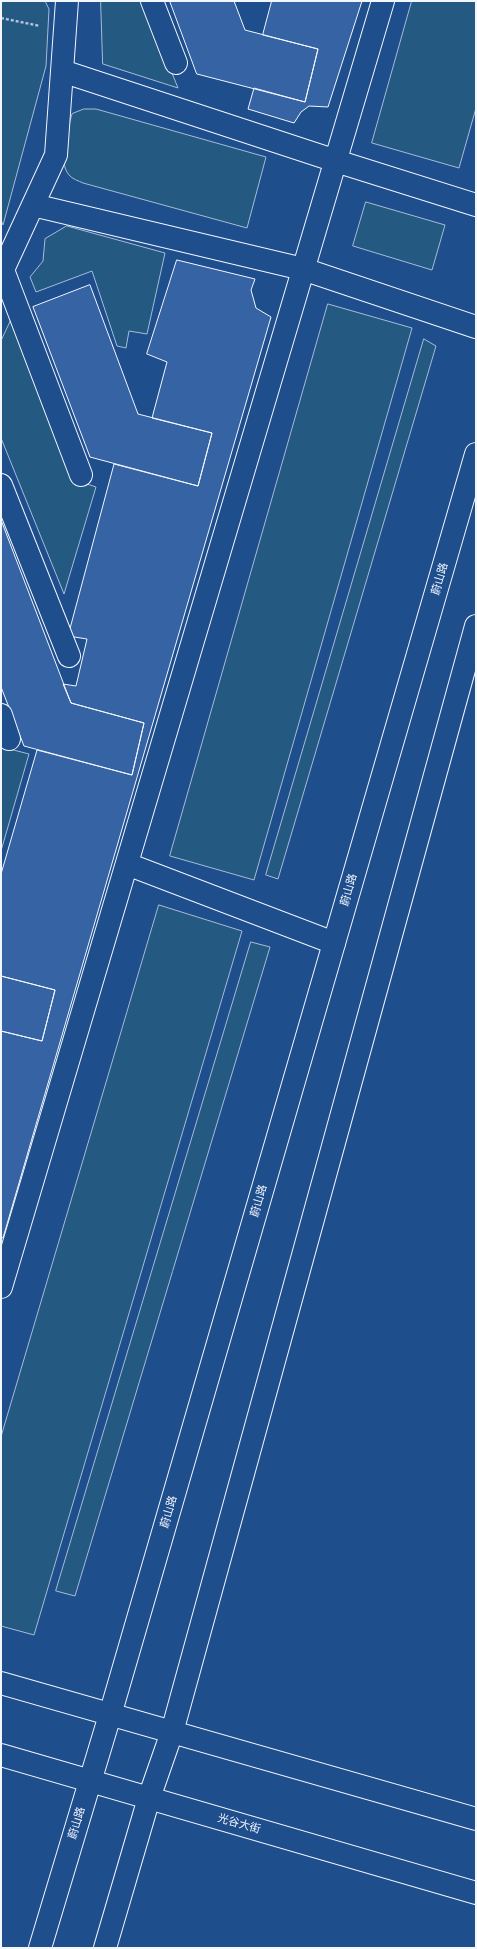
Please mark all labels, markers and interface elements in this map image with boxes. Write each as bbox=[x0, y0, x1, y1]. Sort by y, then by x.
street label: 蔚山路 bbox=[429, 561, 451, 597]
street label: 蔚山路 bbox=[338, 872, 360, 908]
street label: 蔚山路 bbox=[248, 1183, 270, 1219]
street label: 蔚山路 bbox=[158, 1494, 180, 1530]
street label: 蔚山路 bbox=[66, 1805, 88, 1841]
street label: 光谷大街 bbox=[216, 1812, 262, 1836]

